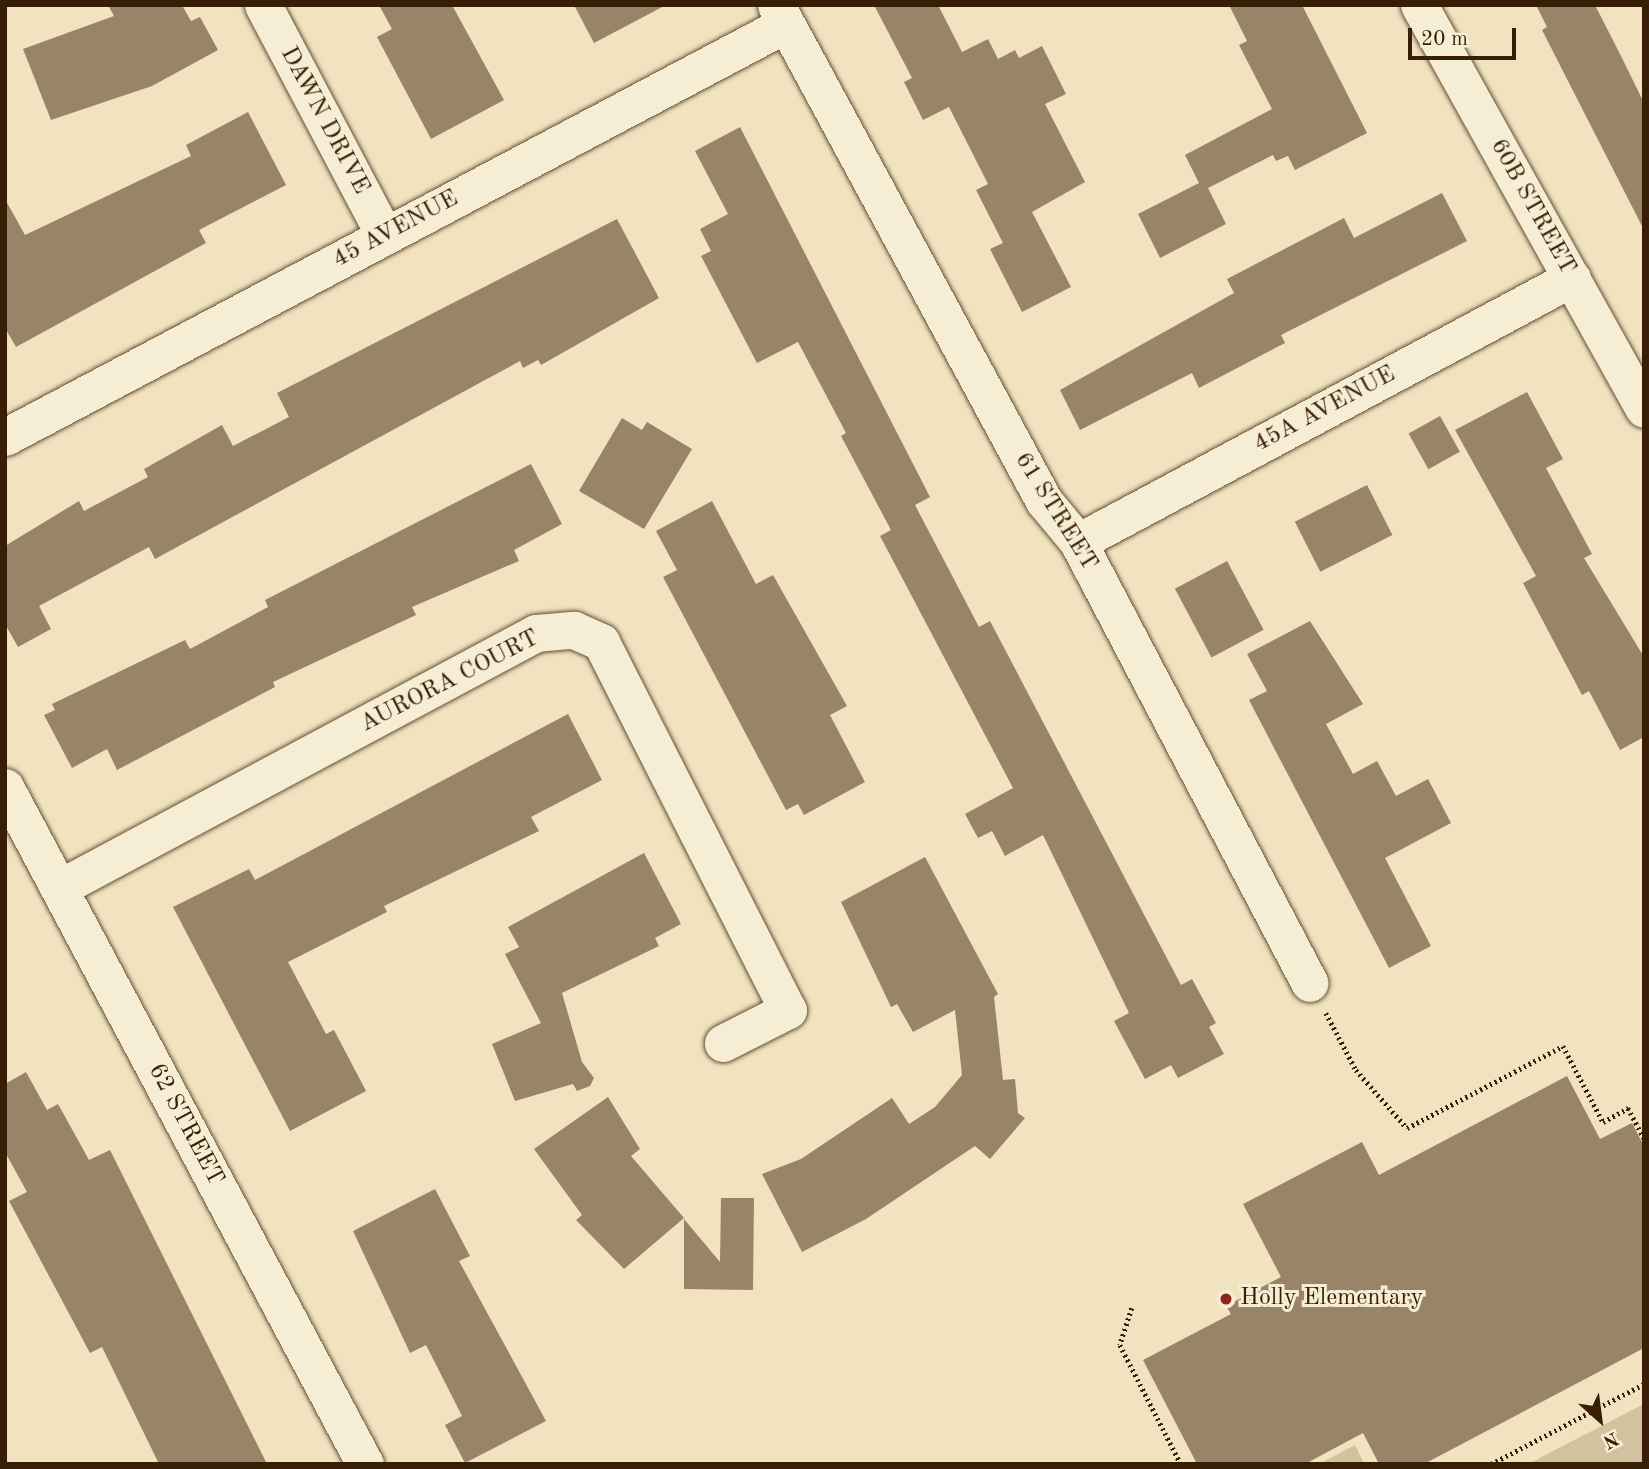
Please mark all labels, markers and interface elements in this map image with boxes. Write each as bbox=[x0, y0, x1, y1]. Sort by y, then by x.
scale bar bbox=[1411, 14, 1520, 58]
text: 20 m bbox=[1421, 29, 1468, 50]
street label: DAWN DRIVE bbox=[273, 42, 375, 200]
street label: 60B STREET bbox=[1483, 134, 1581, 280]
street label: 45 AVENUE bbox=[328, 185, 464, 275]
street label: 45A AVENUE bbox=[1249, 361, 1401, 459]
street label: 61 STREET bbox=[1007, 448, 1103, 576]
street label: AURORA COURT bbox=[356, 625, 544, 739]
street label: 62 STREET bbox=[141, 1059, 229, 1191]
place label: Holly Elementary bbox=[1240, 1285, 1423, 1313]
marker: Holly Elementary bbox=[1218, 1291, 1234, 1307]
north arrow bbox=[1565, 1385, 1635, 1455]
text: N bbox=[1599, 1427, 1621, 1451]

